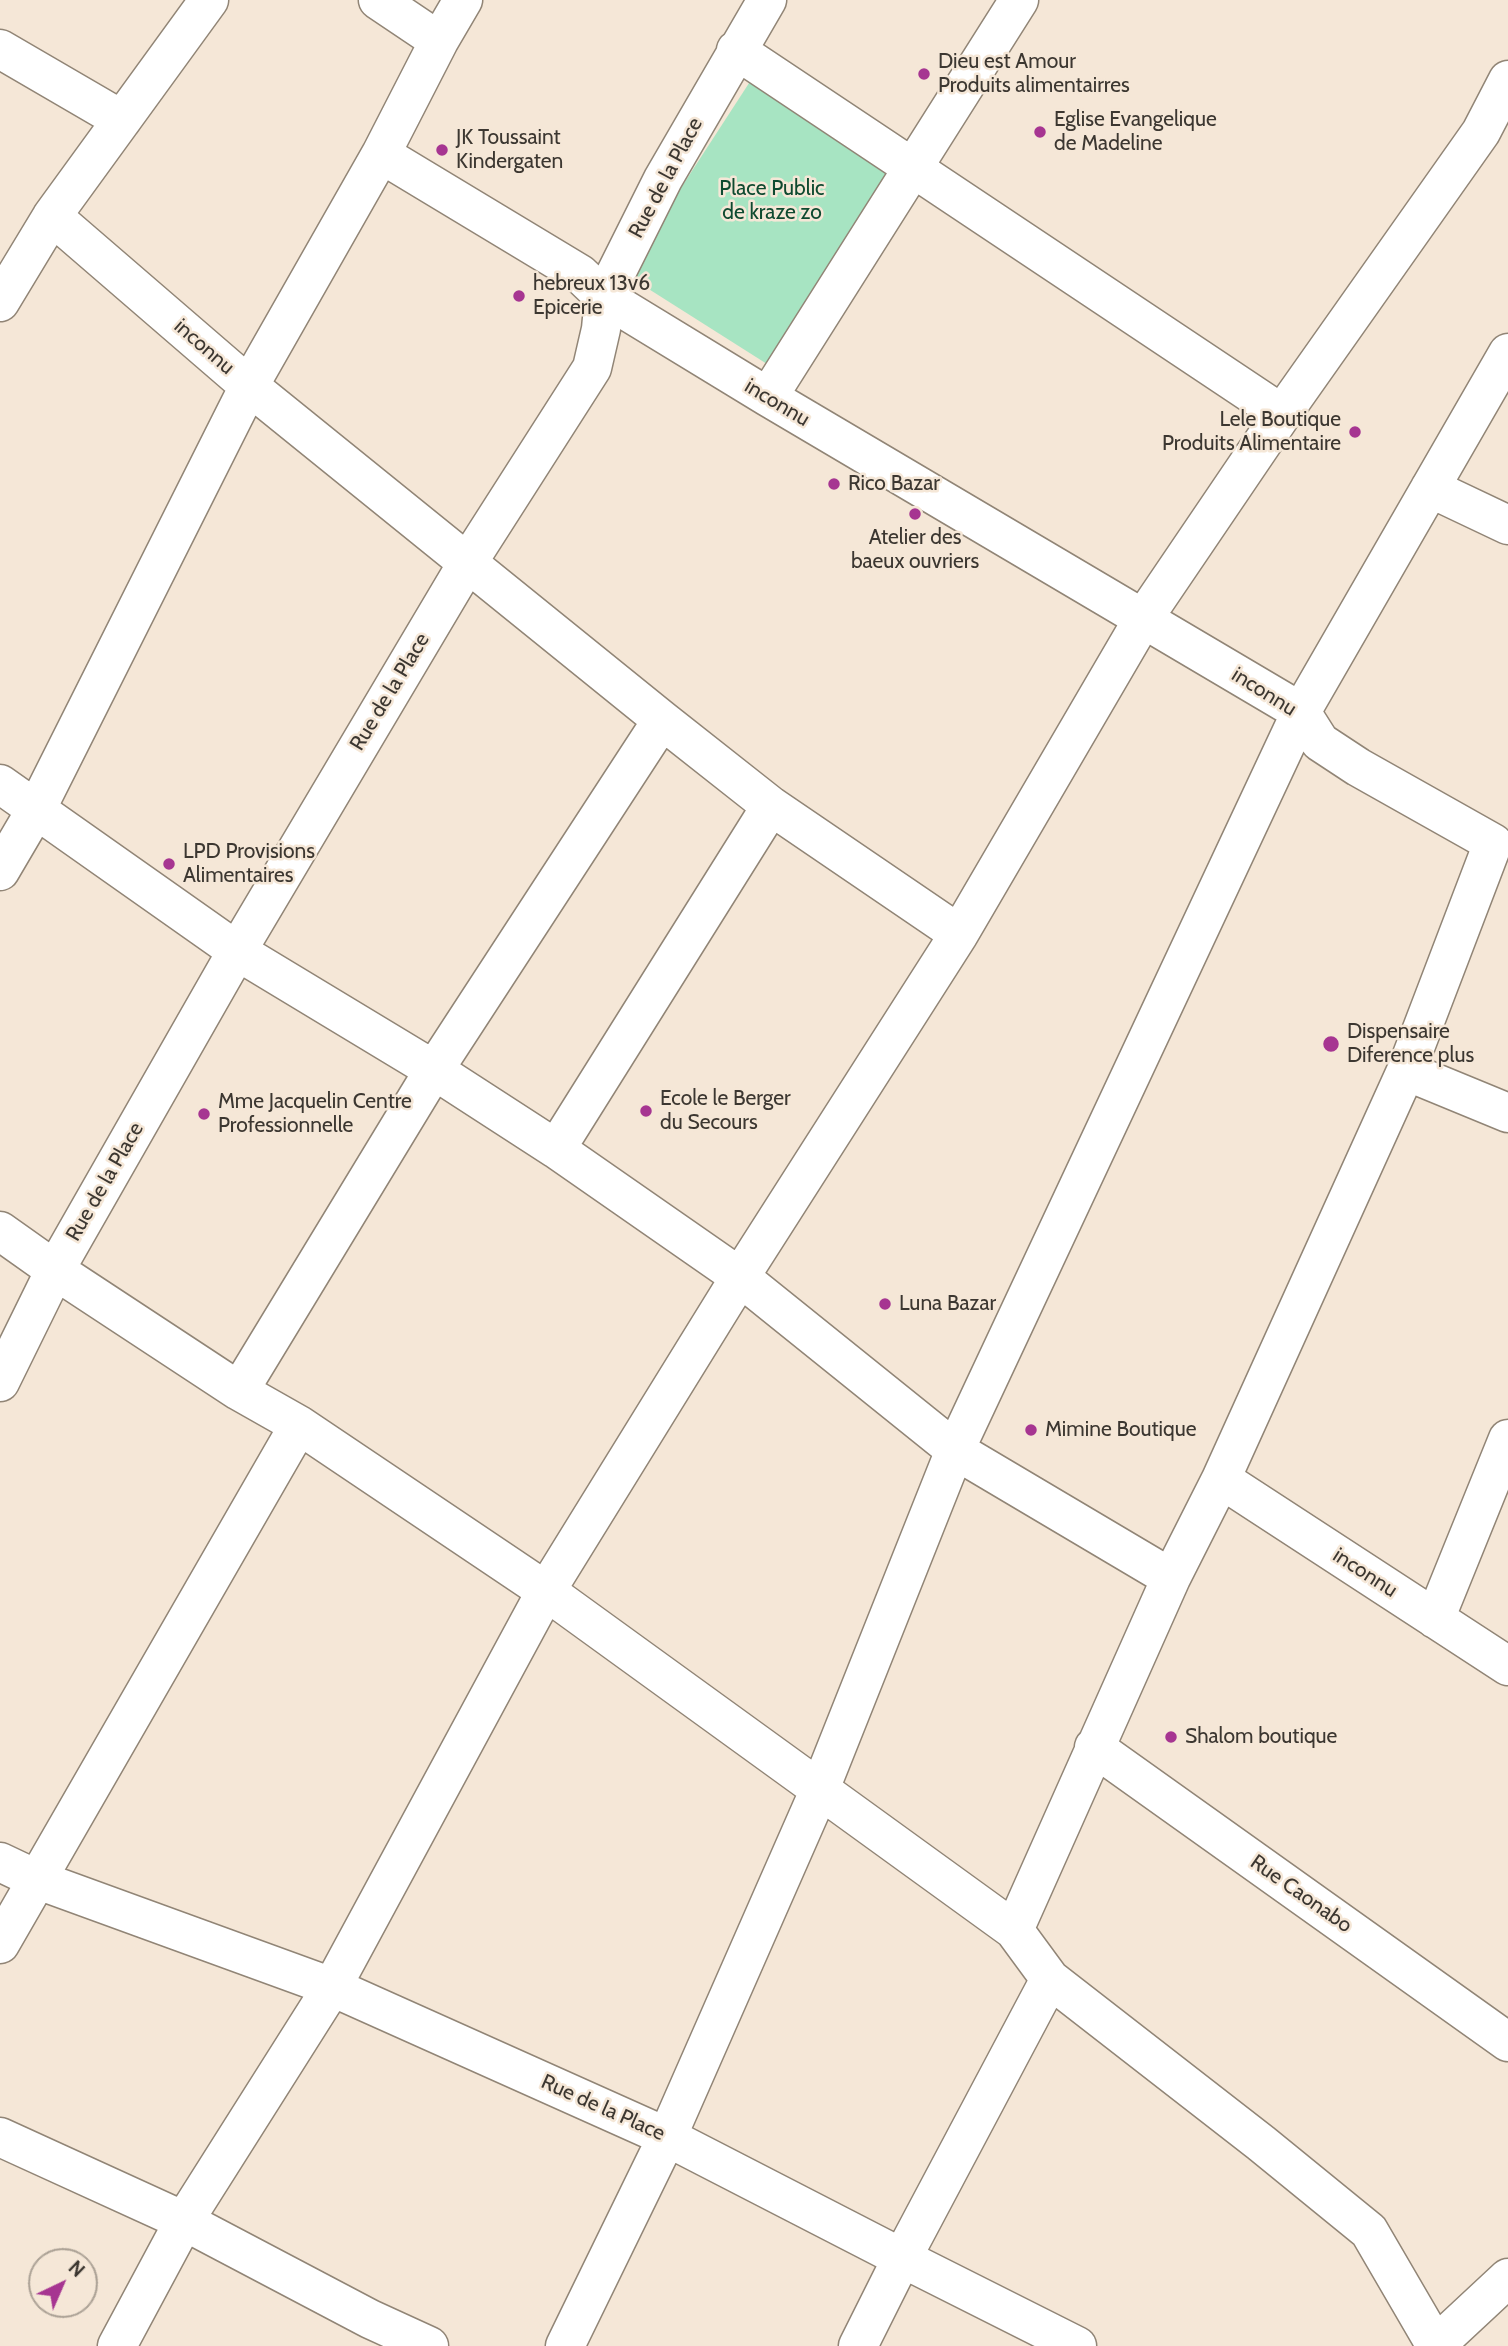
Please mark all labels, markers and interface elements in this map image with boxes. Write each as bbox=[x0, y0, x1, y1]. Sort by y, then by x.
place label: Dieu est Amour Produits alimentairres bbox=[938, 49, 1130, 99]
marker: Dieu est Amour Produits alimentairres bbox=[916, 66, 932, 82]
place label: Eglise Evangelique de Madeline bbox=[1054, 107, 1217, 157]
street label: Rue de la Place bbox=[624, 113, 708, 243]
marker: Eglise Evangelique de Madeline bbox=[1032, 124, 1048, 140]
place label: JK Toussaint Kindergaten bbox=[456, 125, 563, 175]
marker: JK Toussaint Kindergaten bbox=[434, 142, 450, 158]
park label: Place Public de kraze zo bbox=[719, 176, 825, 226]
place label: hebreux 13v6 Epicerie bbox=[533, 271, 650, 321]
marker: hebreux 13v6 Epicerie bbox=[511, 288, 527, 304]
street label: inconnu bbox=[169, 314, 239, 380]
street label: inconnu bbox=[740, 374, 814, 432]
place label: Lele Boutique Produits Alimentaire bbox=[1162, 407, 1341, 457]
marker: Lele Boutique Produits Alimentaire bbox=[1347, 424, 1363, 440]
place label: Rico Bazar bbox=[848, 471, 940, 497]
marker: Rico Bazar bbox=[826, 476, 842, 492]
marker: Atelier des baeux ouvriers bbox=[907, 506, 923, 522]
place label: Atelier des baeux ouvriers bbox=[851, 525, 979, 575]
street label: Rue de la Place bbox=[345, 629, 435, 755]
street label: inconnu bbox=[1227, 662, 1301, 722]
place label: LPD Provisions Alimentaires bbox=[183, 839, 315, 889]
marker: LPD Provisions Alimentaires bbox=[161, 856, 177, 872]
place label: Dispensaire Diference plus bbox=[1347, 1019, 1474, 1069]
marker: Dispensaire Diference plus bbox=[1321, 1034, 1341, 1054]
place label: Ecole le Berger du Secours bbox=[660, 1086, 791, 1136]
place label: Mme Jacquelin Centre Professionnelle bbox=[218, 1089, 412, 1139]
marker: Ecole le Berger du Secours bbox=[638, 1103, 654, 1119]
marker: Mme Jacquelin Centre Professionnelle bbox=[196, 1106, 212, 1122]
street label: Rue de la Place bbox=[61, 1118, 149, 1246]
place label: Luna Bazar bbox=[899, 1291, 996, 1317]
marker: Luna Bazar bbox=[877, 1296, 893, 1312]
place label: Mimine Boutique bbox=[1045, 1417, 1196, 1443]
marker: Mimine Boutique bbox=[1023, 1422, 1039, 1438]
street label: inconnu bbox=[1328, 1543, 1402, 1603]
place label: Shalom boutique bbox=[1185, 1724, 1337, 1750]
marker: Shalom boutique bbox=[1163, 1729, 1179, 1745]
street label: Rue Caonabo bbox=[1245, 1850, 1357, 1938]
street label: Rue de la Place bbox=[537, 2069, 669, 2147]
north arrow bbox=[28, 2248, 98, 2318]
text: N bbox=[64, 2256, 89, 2282]

